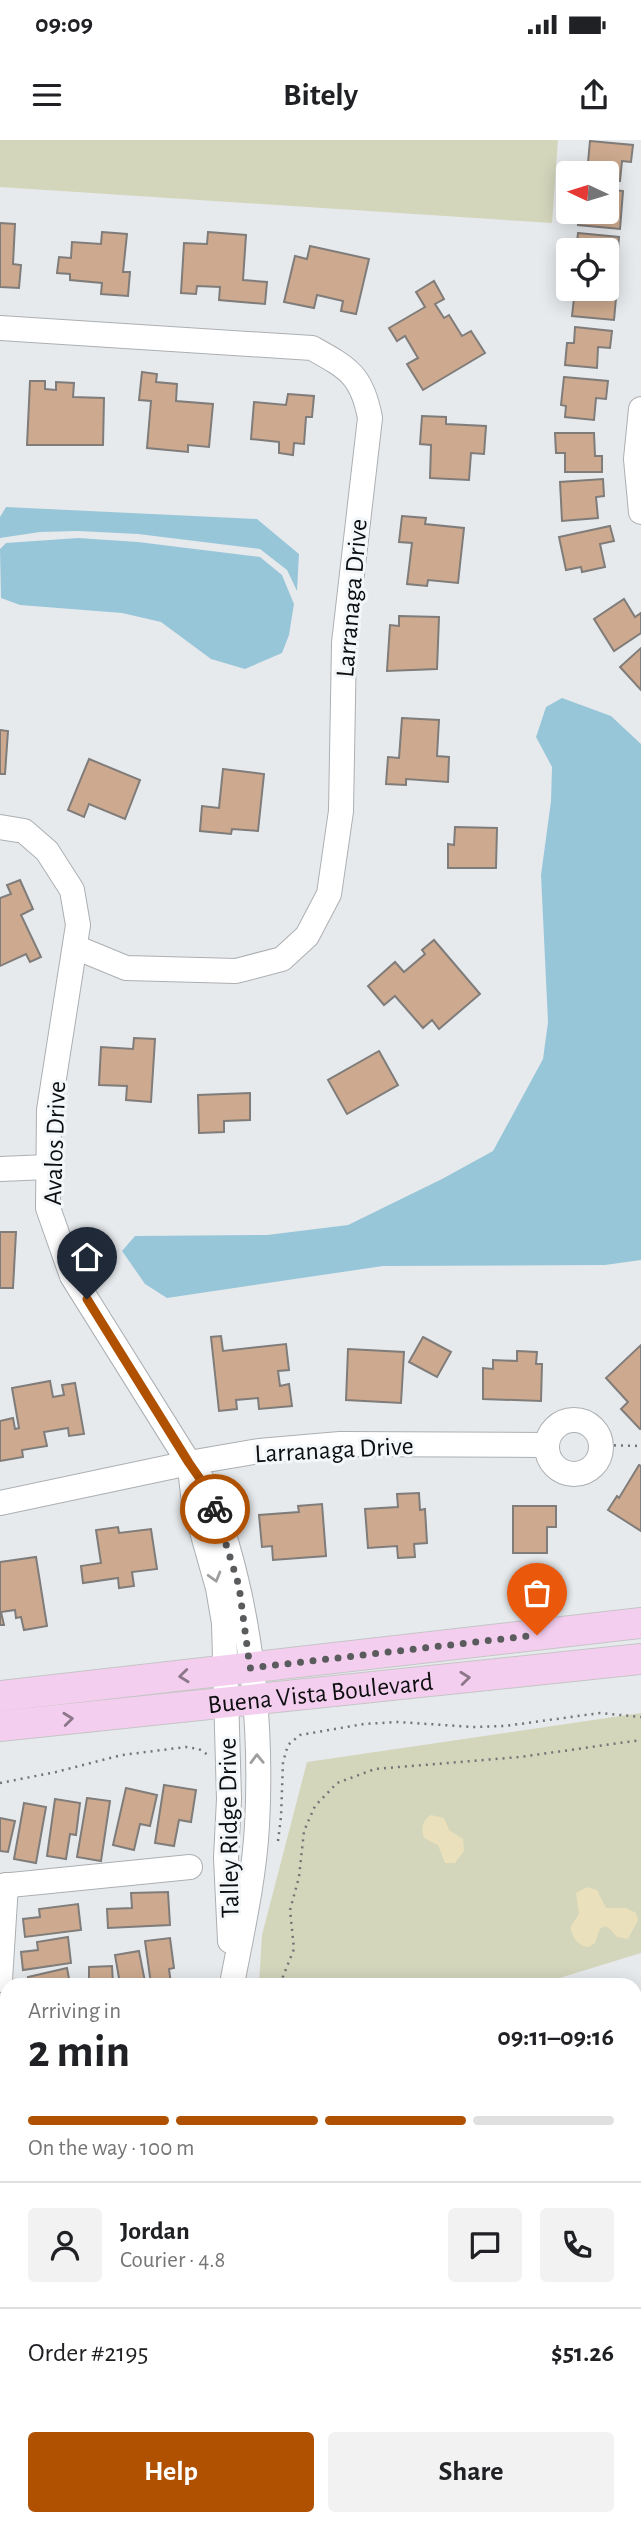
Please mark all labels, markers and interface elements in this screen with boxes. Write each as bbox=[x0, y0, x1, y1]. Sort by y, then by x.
text: 09:09 bbox=[35, 11, 93, 37]
icon: menu bbox=[28, 76, 66, 114]
icon: share bbox=[575, 76, 613, 114]
text: Bitely bbox=[283, 79, 358, 111]
north arrow bbox=[556, 161, 620, 224]
map controls bbox=[556, 161, 619, 301]
button: locate bbox=[556, 238, 619, 301]
street label: Larranaga Drive bbox=[332, 518, 372, 678]
street label: Avalos Drive bbox=[40, 1080, 70, 1206]
pin bbox=[57, 1227, 117, 1299]
icon: home bbox=[68, 1238, 106, 1276]
street label: Larranaga Drive bbox=[254, 1433, 414, 1467]
courier bbox=[180, 1474, 250, 1544]
icon: bike bbox=[196, 1490, 234, 1528]
pin bbox=[507, 1563, 567, 1635]
one-way arrow bbox=[207, 1571, 221, 1583]
icon: bag bbox=[518, 1574, 556, 1612]
one-way arrow bbox=[178, 1668, 190, 1683]
street label: Buena Vista Boulevard bbox=[206, 1669, 434, 1718]
one-way arrow bbox=[459, 1670, 471, 1685]
one-way arrow bbox=[62, 1711, 74, 1726]
street label: Talley Ridge Drive bbox=[214, 1738, 244, 1918]
one-way arrow bbox=[249, 1753, 265, 1764]
text: Arriving in bbox=[28, 2000, 121, 2023]
text: 09:11–09:16 bbox=[497, 2024, 614, 2050]
text: 2 min bbox=[28, 2029, 130, 2075]
text: On the way · 100 m bbox=[28, 2137, 195, 2160]
button: person bbox=[28, 2208, 102, 2282]
button: chat bbox=[448, 2208, 522, 2282]
button: phone bbox=[540, 2208, 614, 2282]
text: Jordan bbox=[120, 2218, 190, 2244]
text: Courier · 4.8 bbox=[120, 2249, 225, 2272]
text: Order #2195 bbox=[28, 2340, 148, 2366]
text: $51.26 bbox=[551, 2340, 614, 2366]
button: Help bbox=[28, 2432, 314, 2512]
button: Share bbox=[328, 2432, 614, 2512]

